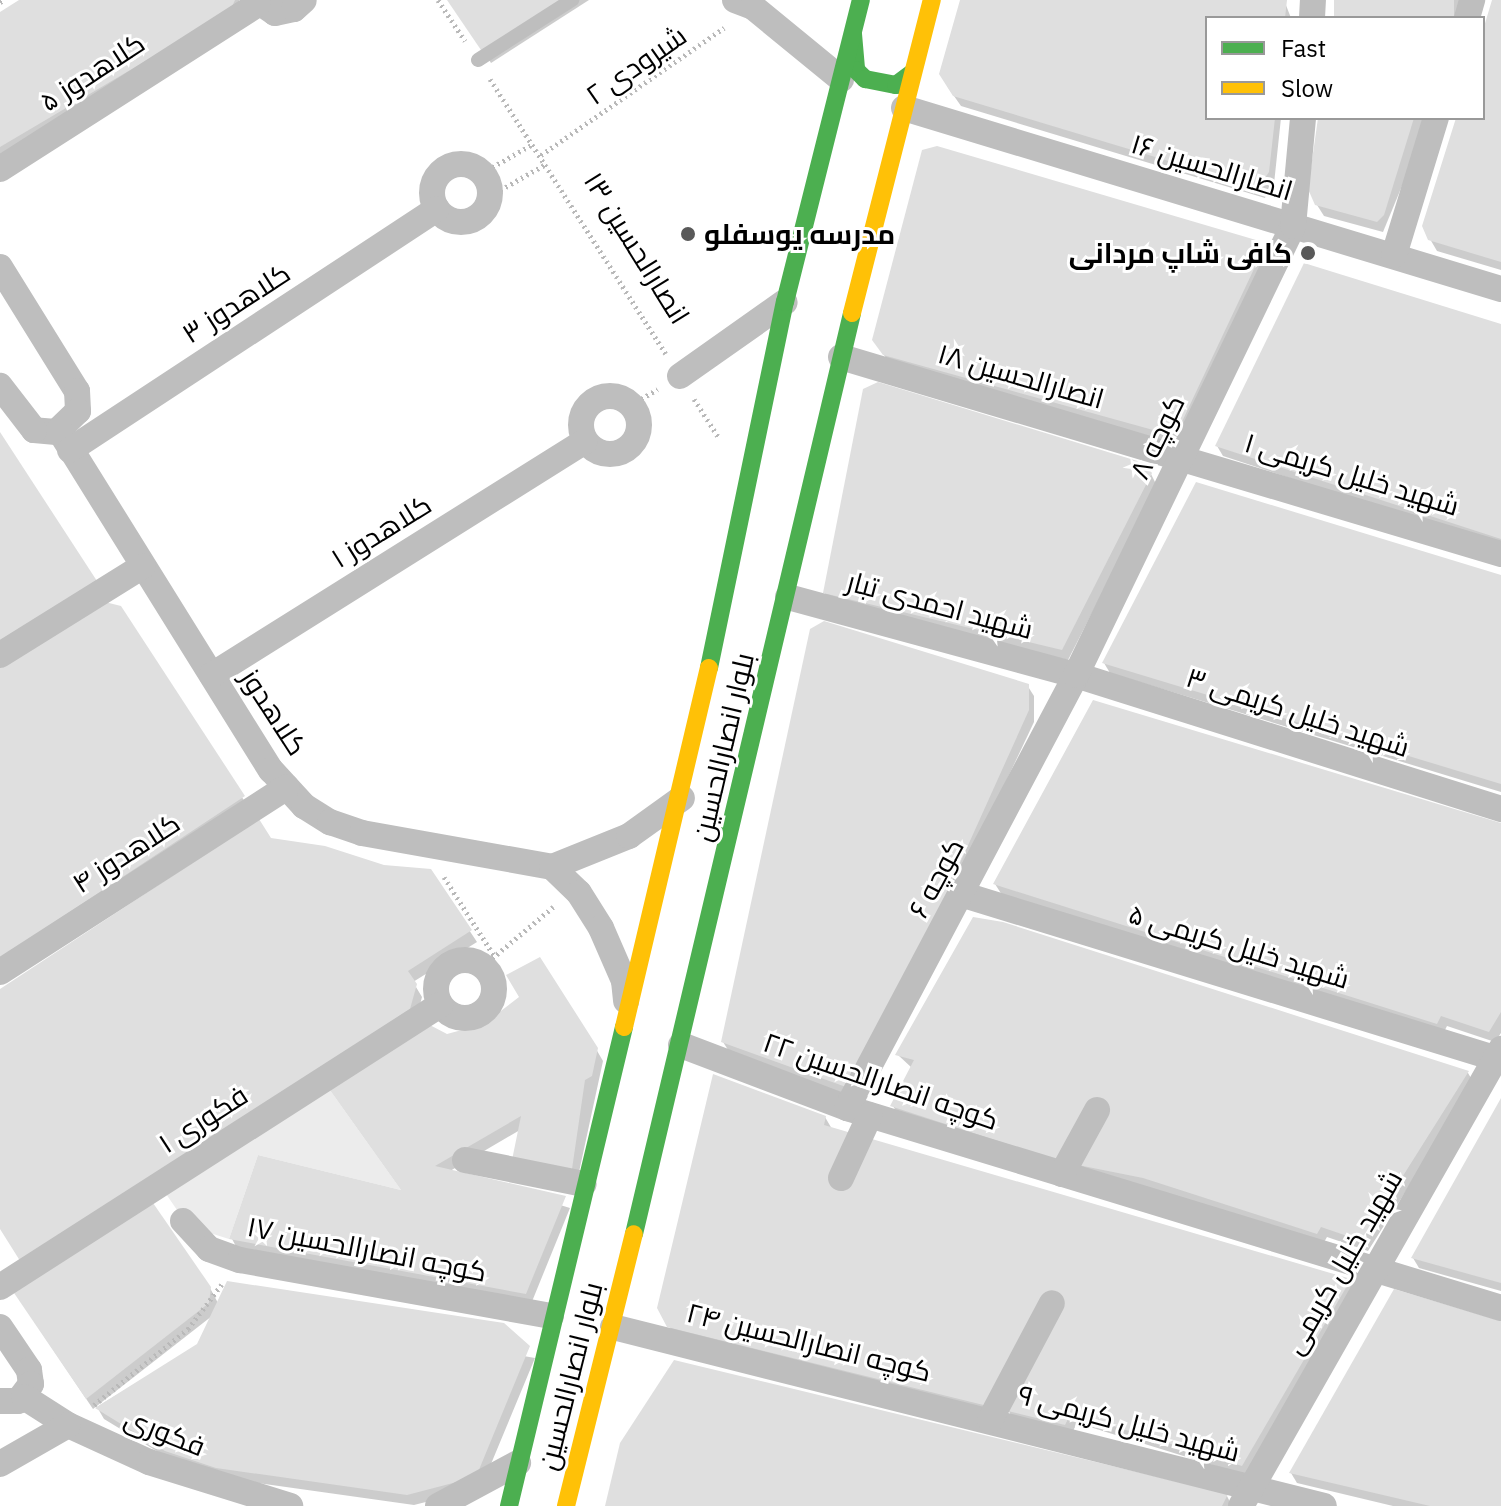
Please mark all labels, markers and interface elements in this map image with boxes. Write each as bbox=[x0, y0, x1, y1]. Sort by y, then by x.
legend bbox=[1205, 16, 1485, 120]
street label: شیرودی ۲ bbox=[579, 18, 693, 112]
street label: کلاهدوز ۵ bbox=[33, 26, 151, 118]
text: Fast bbox=[1281, 32, 1326, 64]
text: Slow bbox=[1281, 72, 1333, 104]
street label: انصارالحسین ۱۶ bbox=[1127, 126, 1297, 208]
street label: انصارالحسین ۱۳ bbox=[577, 166, 697, 330]
place label: مدرسه یوسفلو bbox=[704, 217, 895, 251]
marker: مدرسه یوسفلو bbox=[679, 225, 697, 243]
place label: کافى شاپ مردانى bbox=[1069, 236, 1292, 270]
marker: کافى شاپ مردانى bbox=[1299, 244, 1317, 262]
street label: کلاهدوز ۳ bbox=[176, 256, 296, 350]
street label: انصارالحسین ۱۸ bbox=[934, 336, 1108, 416]
street label: کوچه ۸ bbox=[1122, 389, 1192, 485]
street label: شهید خلیل کریمی ۱ bbox=[1241, 425, 1463, 523]
street label: کلاهدوز ۱ bbox=[325, 487, 437, 575]
street label: شهید احمدی تبار bbox=[843, 564, 1037, 646]
street label: بلوار انصارالحسین bbox=[685, 650, 761, 844]
street label: شهید خلیل کریمی ۳ bbox=[1182, 660, 1414, 764]
street label: کلاهدوز bbox=[234, 663, 314, 761]
street label: کلاهدوز ۴ bbox=[66, 806, 186, 900]
street label: کوچه ۶ bbox=[901, 832, 971, 924]
street label: شهید خلیل کریمی ۵ bbox=[1125, 896, 1353, 996]
street label: کوچه انصارالحسین ۲۲ bbox=[759, 1025, 1003, 1137]
street label: فکوری ۱ bbox=[152, 1078, 254, 1160]
street label: شهید خلیل کریمی bbox=[1277, 1164, 1409, 1360]
street label: کوچه انصارالحسین ۱۷ bbox=[244, 1209, 490, 1289]
street label: بلوار انصارالحسین bbox=[530, 1279, 610, 1473]
street label: کوچه انصارالحسین ۲۴ bbox=[683, 1295, 935, 1389]
street label: شهید خلیل کریمی ۹ bbox=[1014, 1377, 1244, 1469]
street label: فکوری bbox=[120, 1401, 210, 1463]

